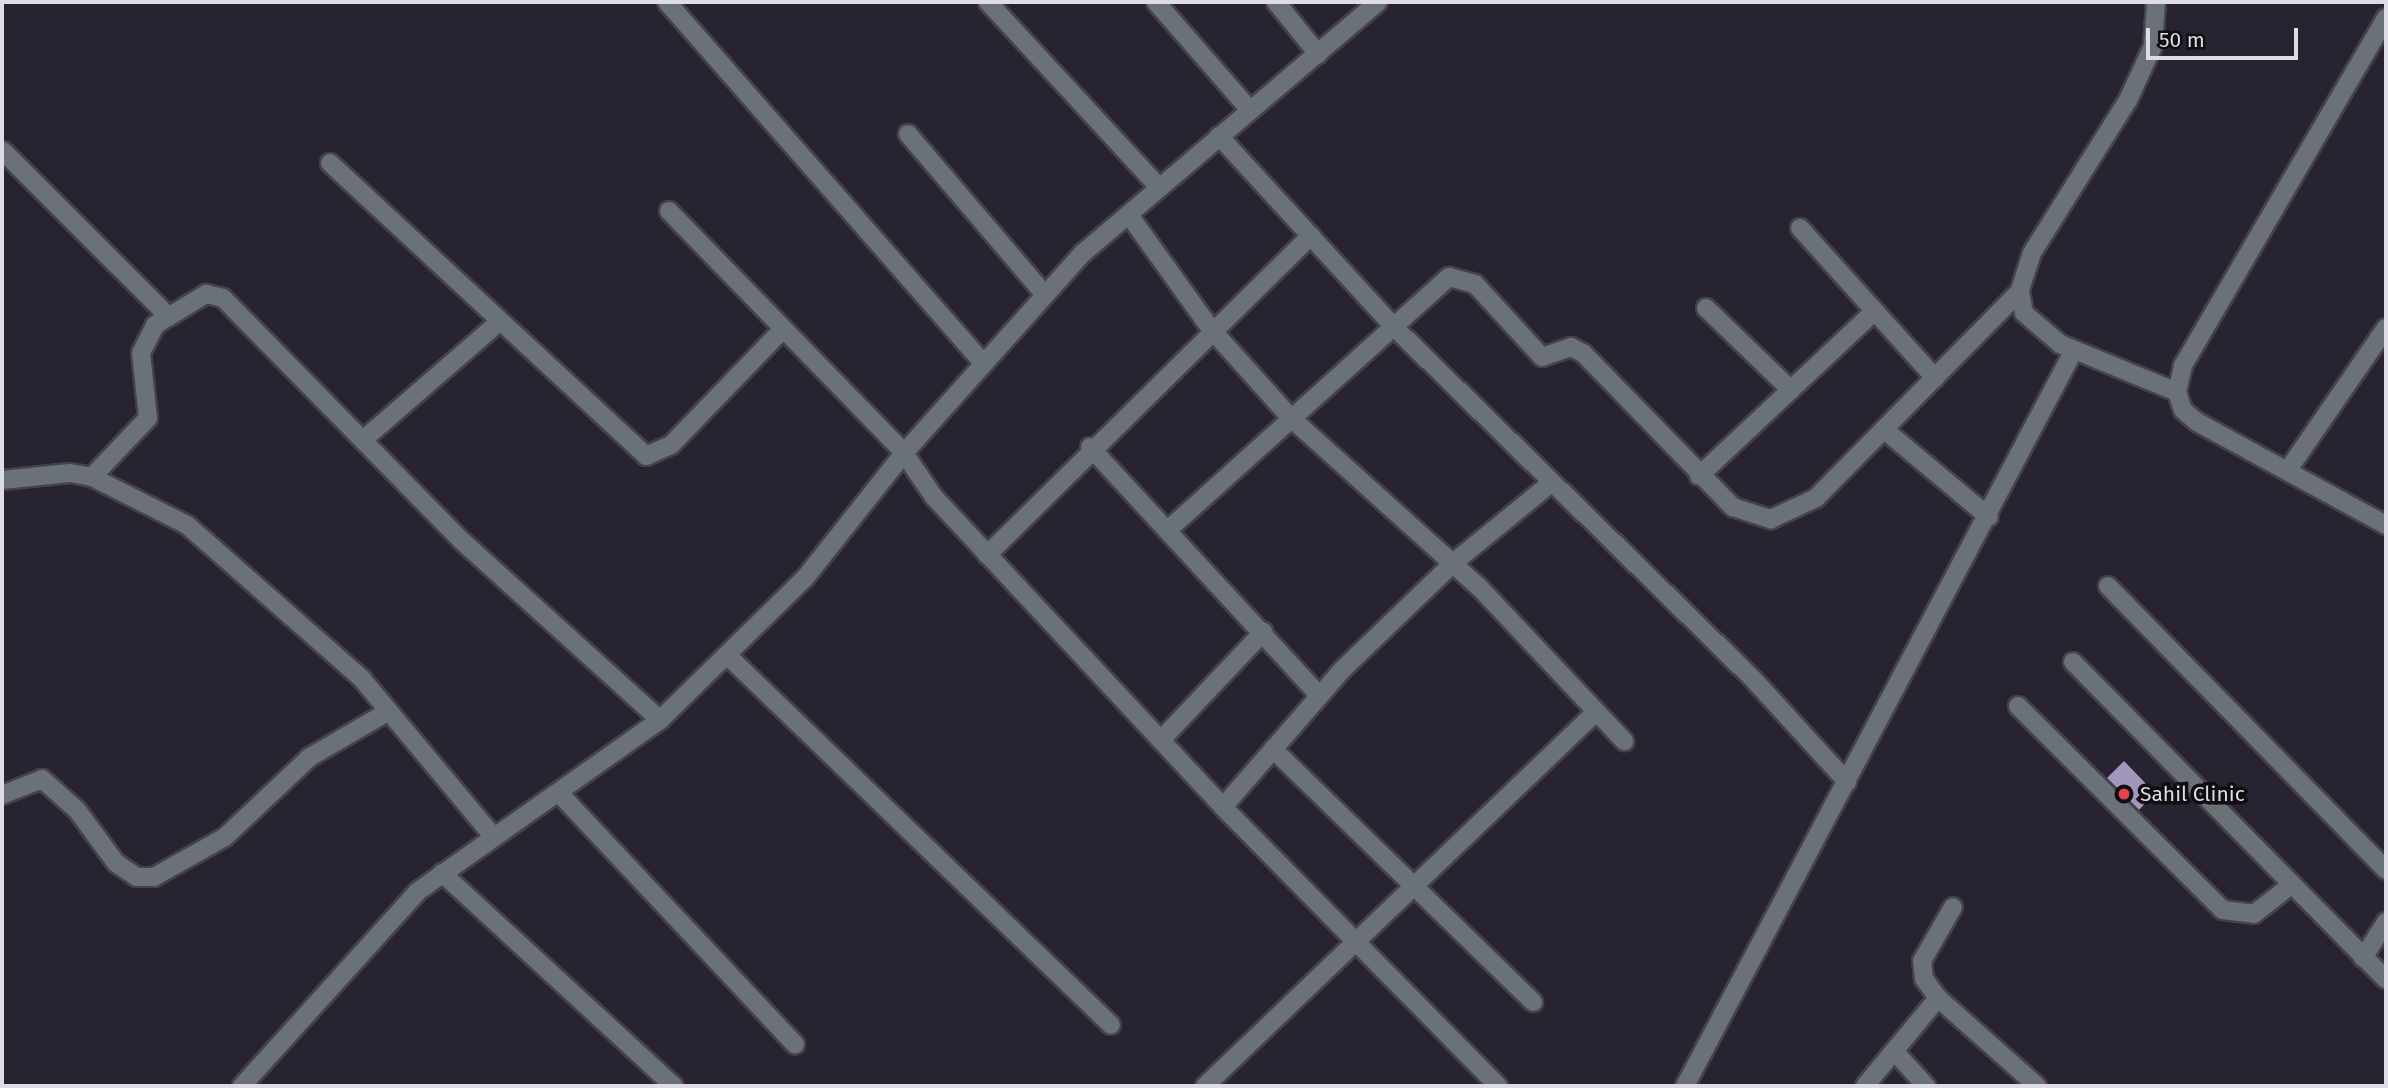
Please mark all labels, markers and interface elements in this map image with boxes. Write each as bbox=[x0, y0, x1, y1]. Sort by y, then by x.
scale bar bbox=[2150, 14, 2302, 58]
text: 50 m bbox=[2159, 27, 2205, 53]
place label: Sahil Clinic bbox=[2140, 781, 2245, 807]
marker: Sahil Clinic bbox=[2114, 784, 2134, 804]

